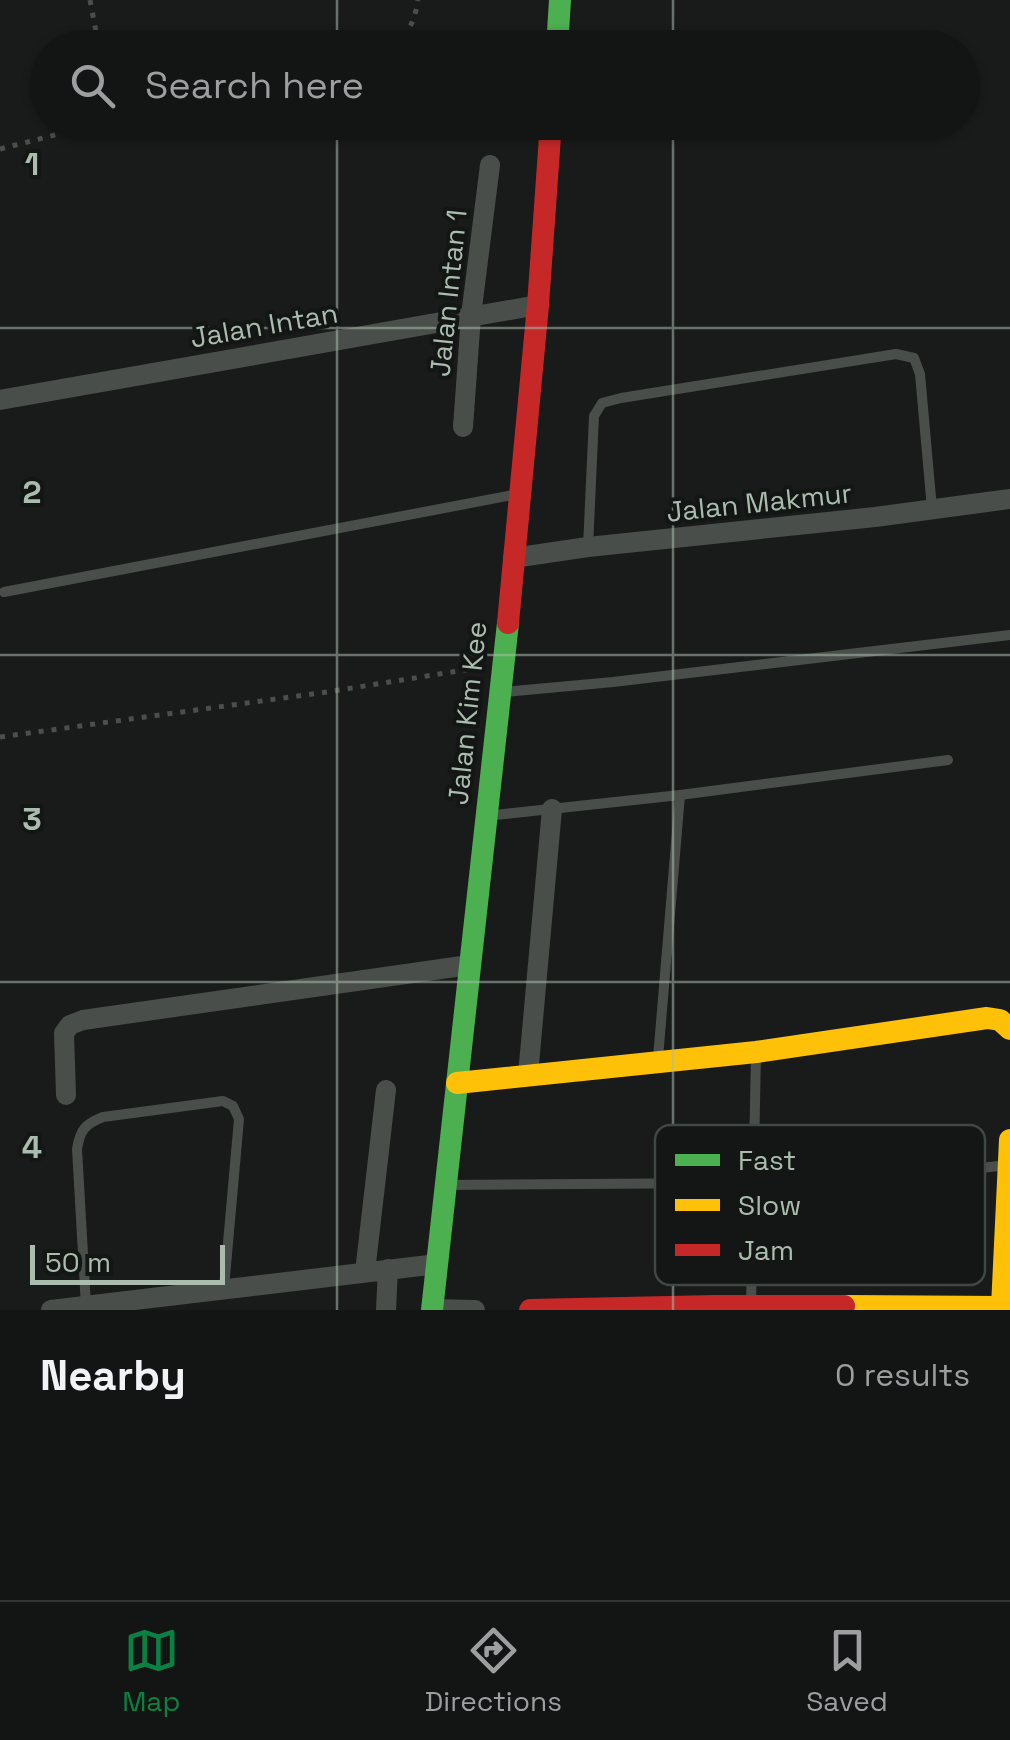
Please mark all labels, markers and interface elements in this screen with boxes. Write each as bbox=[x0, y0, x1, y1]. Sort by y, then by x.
search box bbox=[30, 30, 980, 140]
icon: search bbox=[65, 58, 120, 113]
text: Search here bbox=[145, 61, 364, 109]
text: 1 bbox=[25, 144, 39, 184]
street label: Jalan Intan 1 bbox=[421, 208, 475, 378]
street label: Jalan Intan bbox=[187, 294, 341, 356]
text: 2 bbox=[22, 472, 42, 512]
street label: Jalan Makmur bbox=[664, 474, 854, 530]
street label: Jalan Kim Kee bbox=[439, 620, 495, 806]
text: 3 bbox=[22, 799, 42, 839]
legend bbox=[655, 1125, 985, 1285]
text: 4 bbox=[22, 1127, 42, 1167]
text: Fast bbox=[738, 1142, 796, 1178]
text: Slow bbox=[738, 1187, 801, 1223]
text: Jam bbox=[738, 1232, 794, 1268]
scale bar bbox=[30, 1240, 225, 1284]
text: 50 m bbox=[45, 1244, 111, 1280]
text: Nearby bbox=[40, 1349, 186, 1402]
text: 0 results bbox=[835, 1355, 970, 1395]
tab: Map bbox=[122, 1623, 180, 1719]
tab: Directions bbox=[425, 1623, 562, 1719]
tab: Saved bbox=[806, 1623, 888, 1719]

